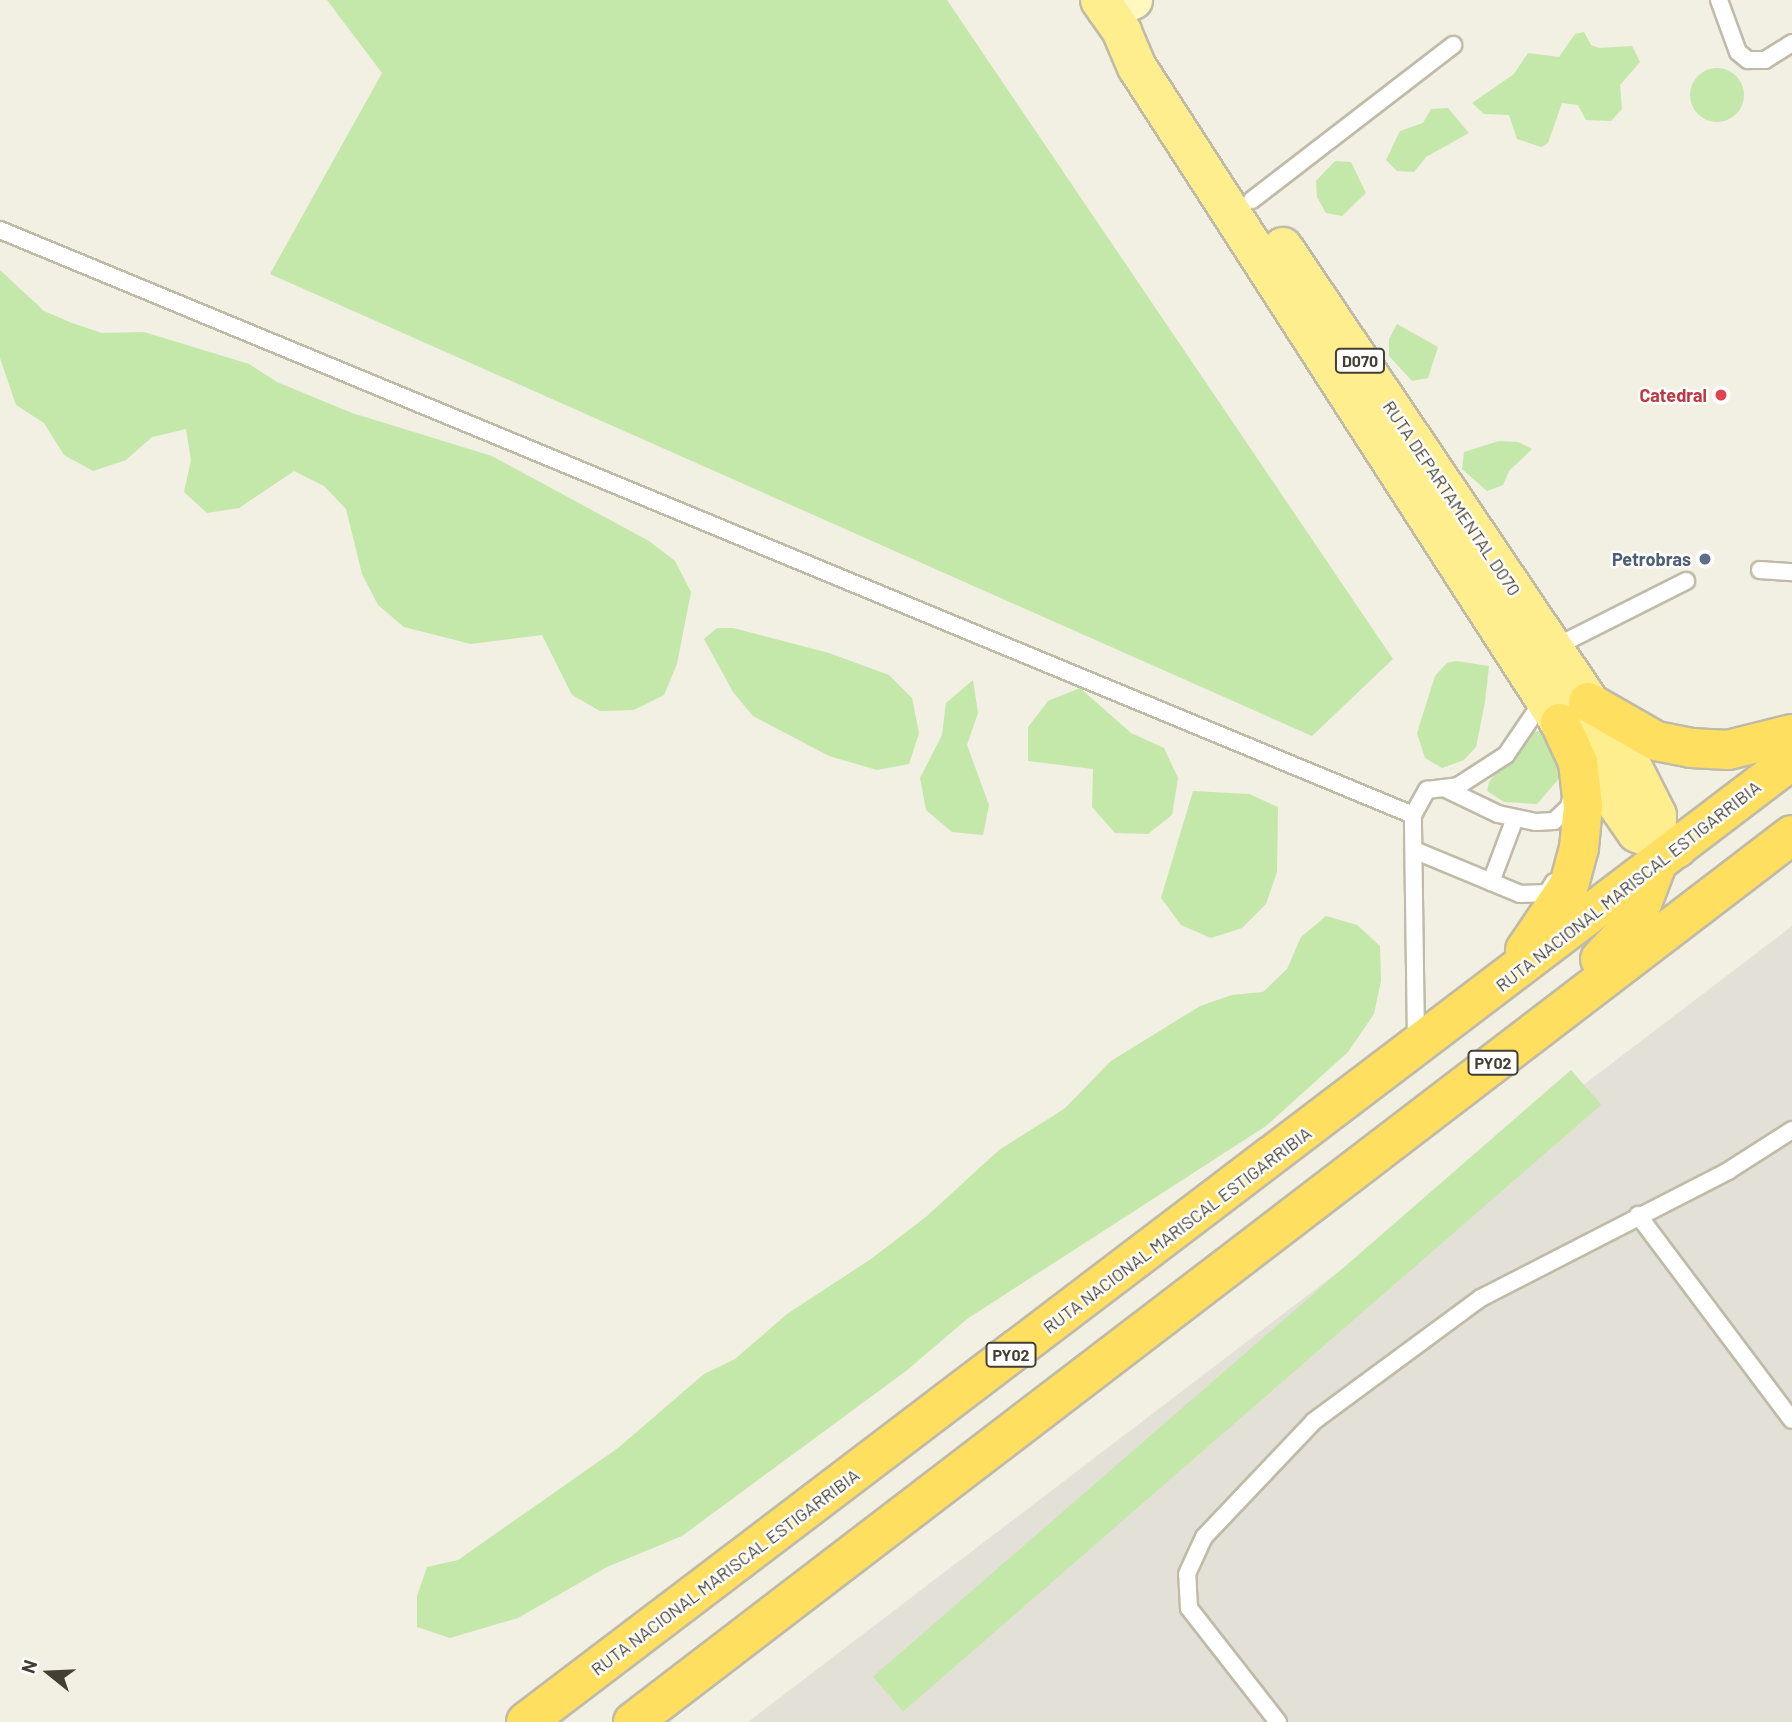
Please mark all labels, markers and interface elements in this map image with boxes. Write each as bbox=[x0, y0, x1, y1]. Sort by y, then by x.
road number: D070 bbox=[1334, 348, 1386, 374]
place label: Catedral bbox=[1639, 384, 1707, 406]
marker: Catedral bbox=[1713, 387, 1729, 403]
street label: RUTA DEPARTAMENTAL D070 bbox=[1379, 396, 1525, 600]
place label: Petrobras bbox=[1612, 548, 1691, 570]
marker: Petrobras bbox=[1697, 551, 1713, 567]
street label: RUTA NACIONAL MARISCAL ESTIGARRIBIA bbox=[1491, 776, 1765, 996]
road number: PY02 bbox=[1467, 1050, 1519, 1076]
street label: RUTA NACIONAL MARISCAL ESTIGARRIBIA bbox=[1039, 1122, 1315, 1338]
road number: PY02 bbox=[985, 1343, 1037, 1368]
street label: RUTA NACIONAL MARISCAL ESTIGARRIBIA bbox=[587, 1464, 863, 1680]
north arrow bbox=[14, 1638, 84, 1708]
text: N bbox=[16, 1657, 41, 1676]

